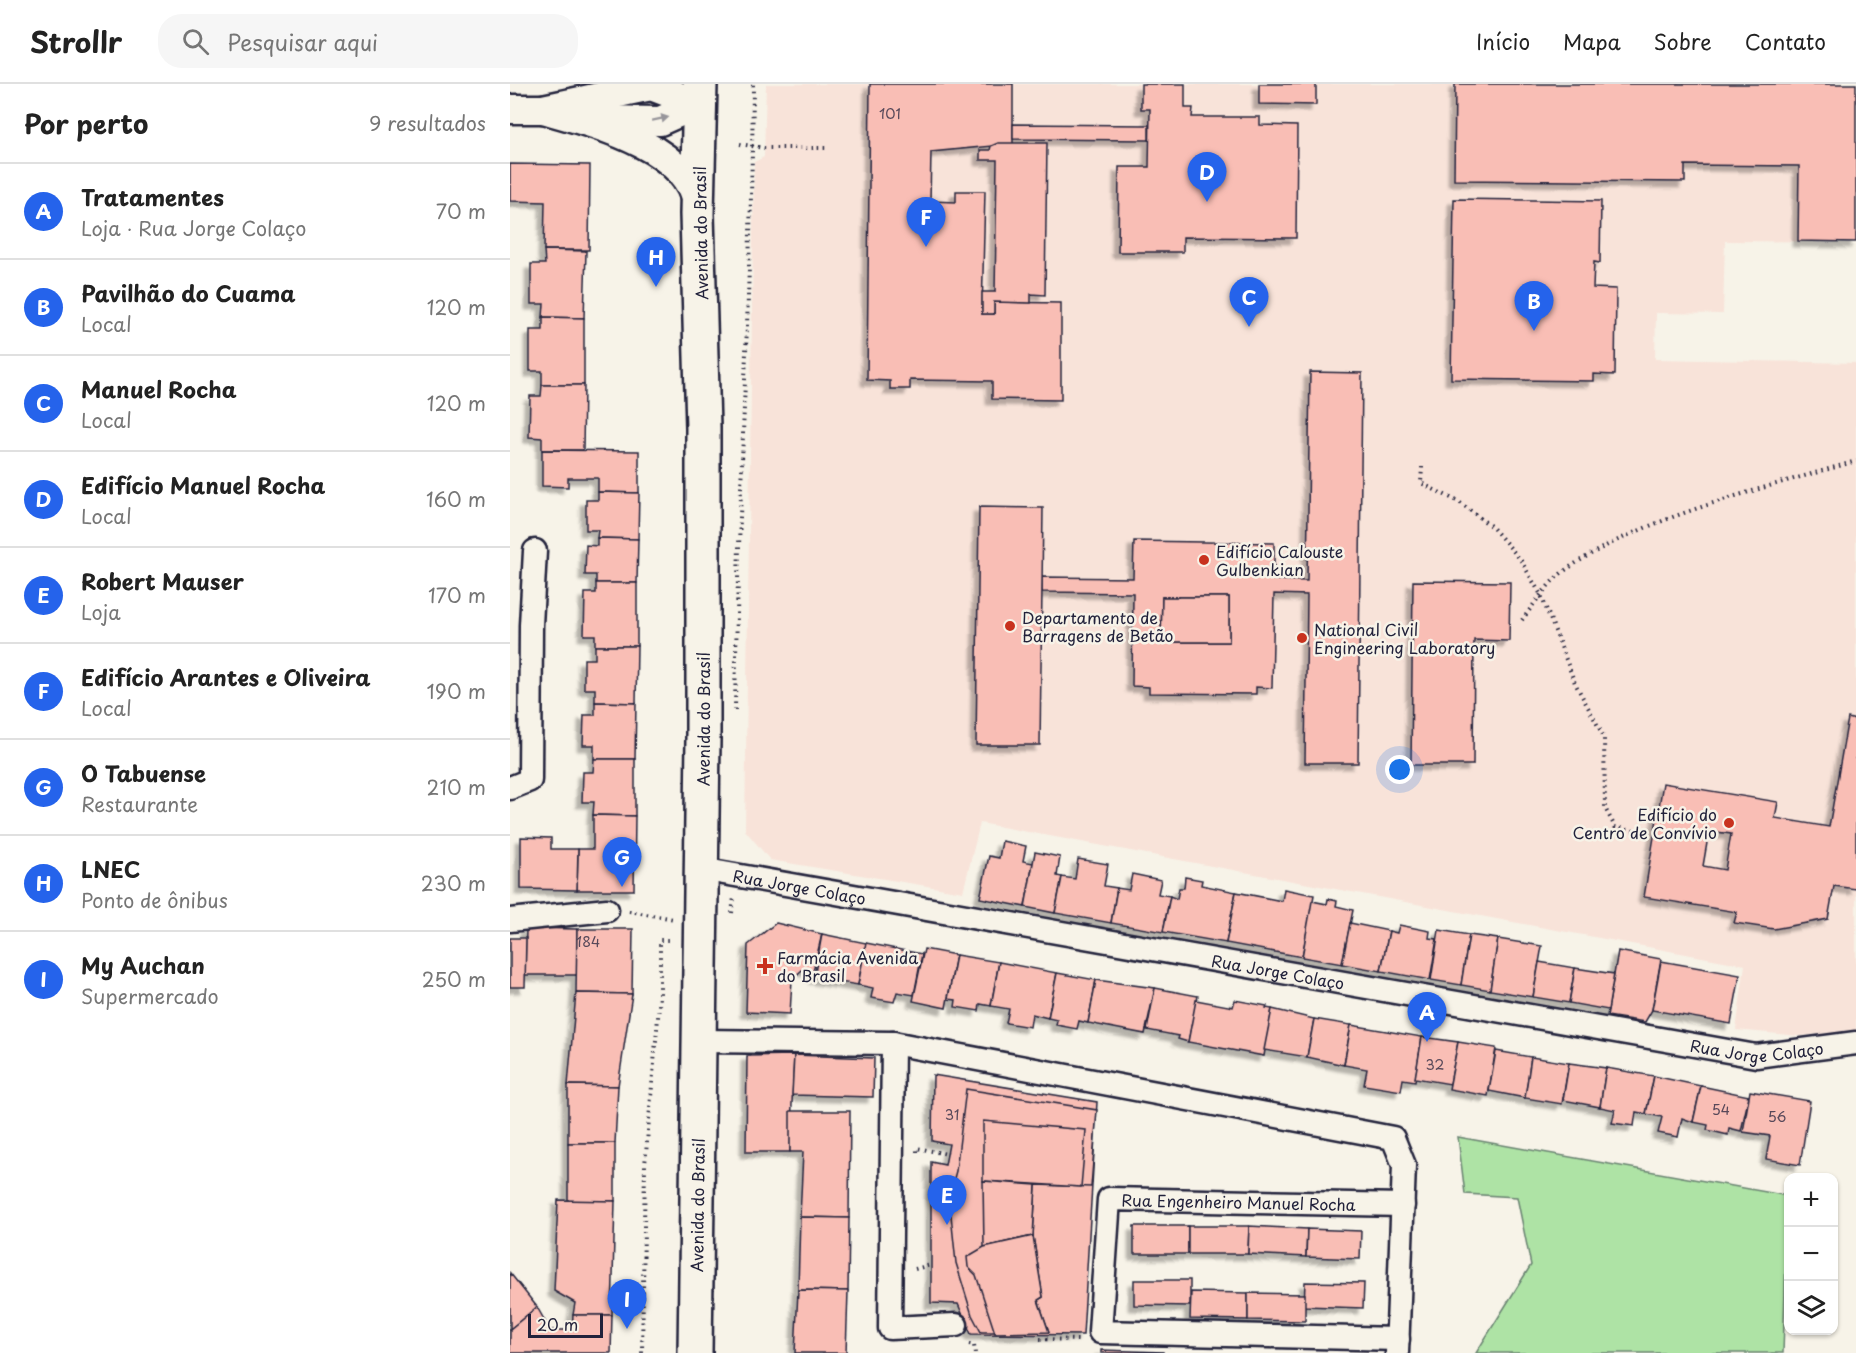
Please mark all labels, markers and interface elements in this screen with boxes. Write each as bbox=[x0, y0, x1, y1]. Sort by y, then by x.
search box bbox=[158, 14, 578, 68]
text: Strollr bbox=[30, 20, 122, 63]
icon: search bbox=[179, 25, 212, 58]
text: Pesquisar aqui bbox=[227, 25, 378, 58]
text: Início bbox=[1476, 25, 1530, 57]
text: Mapa bbox=[1563, 25, 1621, 57]
text: Sobre bbox=[1654, 25, 1712, 57]
text: Contato bbox=[1745, 25, 1826, 57]
house number: 101 bbox=[879, 103, 901, 124]
text: Por perto bbox=[24, 104, 148, 143]
text: 9 resultados bbox=[369, 108, 486, 138]
one-way arrow bbox=[651, 114, 670, 123]
pin: D bbox=[1188, 152, 1226, 202]
street label: Avenida do Brasil bbox=[687, 166, 713, 300]
text: Tratamentes bbox=[81, 180, 224, 213]
text: A bbox=[36, 196, 51, 226]
text: 70 m bbox=[436, 196, 486, 226]
pin: F bbox=[906, 198, 946, 247]
text: Loja · Rua Jorge Colaço bbox=[81, 213, 306, 243]
pin: H bbox=[636, 238, 676, 287]
text: Pavilhão do Cuama bbox=[81, 276, 296, 309]
pin: C bbox=[1230, 278, 1268, 327]
pin: B bbox=[1514, 282, 1554, 331]
text: B bbox=[37, 292, 50, 322]
text: 120 m bbox=[427, 292, 486, 322]
text: Local bbox=[81, 309, 132, 339]
text: Manuel Rocha bbox=[81, 372, 237, 405]
text: C bbox=[36, 388, 51, 418]
text: 120 m bbox=[427, 388, 486, 418]
text: Local bbox=[81, 405, 132, 435]
text: Edifício Manuel Rocha bbox=[81, 468, 325, 501]
text: D bbox=[36, 484, 51, 514]
text: 160 m bbox=[426, 484, 486, 514]
text: Local bbox=[81, 501, 132, 531]
place label: Edifício Calouste Gulbenkian bbox=[1216, 539, 1343, 581]
marker: Edifício Calouste Gulbenkian bbox=[1197, 553, 1211, 567]
text: Robert Mauser bbox=[81, 564, 244, 597]
text: E bbox=[37, 580, 50, 610]
text: 170 m bbox=[428, 580, 486, 610]
text: Loja bbox=[81, 597, 121, 627]
place label: Departamento de Barragens de Betão bbox=[1022, 605, 1174, 647]
place label: National Civil Engineering Laboratory bbox=[1314, 617, 1495, 659]
marker: Departamento de Barragens de Betão bbox=[1003, 619, 1017, 633]
marker: National Civil Engineering Laboratory bbox=[1295, 631, 1309, 645]
street label: Avenida do Brasil bbox=[690, 652, 715, 786]
text: Edifício Arantes e Oliveira bbox=[81, 660, 371, 693]
text: F bbox=[38, 676, 49, 706]
text: 190 m bbox=[427, 676, 486, 706]
text: Local bbox=[81, 693, 132, 723]
your location bbox=[1385, 755, 1414, 784]
text: O Tabuense bbox=[81, 756, 206, 789]
text: G bbox=[35, 772, 52, 802]
text: 210 m bbox=[427, 772, 486, 802]
text: Restaurante bbox=[81, 789, 198, 819]
place label: Edifício do Centro de Convívio bbox=[1572, 802, 1717, 844]
marker: Edifício do Centro de Convívio bbox=[1722, 816, 1736, 830]
pin: G bbox=[602, 838, 642, 887]
text: LNEC bbox=[81, 852, 140, 885]
street label: Rua Jorge Colaço bbox=[731, 863, 868, 910]
text: H bbox=[36, 868, 51, 898]
text: 230 m bbox=[421, 868, 486, 898]
text: Ponto de ônibus bbox=[81, 885, 228, 915]
house number: 184 bbox=[576, 931, 600, 952]
place label: Farmácia Avenida do Brasil bbox=[777, 945, 918, 987]
text: My Auchan bbox=[81, 948, 205, 981]
street label: Rua Jorge Colaço bbox=[1210, 948, 1346, 995]
marker: Farmácia Avenida do Brasil bbox=[758, 959, 772, 973]
text: I bbox=[40, 964, 47, 994]
text: 250 m bbox=[422, 964, 486, 994]
text: Supermercado bbox=[81, 981, 219, 1011]
pin: A bbox=[1408, 992, 1446, 1042]
street label: Rua Jorge Colaço bbox=[1688, 1033, 1825, 1068]
house number: 32 bbox=[1426, 1054, 1444, 1075]
house number: 54 bbox=[1712, 1099, 1730, 1120]
house number: 31 bbox=[945, 1104, 959, 1125]
house number: 56 bbox=[1768, 1106, 1787, 1127]
street label: Avenida do Brasil bbox=[684, 1138, 710, 1272]
map controls bbox=[1784, 1173, 1838, 1335]
button: + bbox=[1784, 1173, 1838, 1227]
pin: E bbox=[928, 1176, 966, 1225]
street label: Rua Engenheiro Manuel Rocha bbox=[1121, 1187, 1356, 1216]
button: − bbox=[1784, 1227, 1838, 1281]
pin: I bbox=[608, 1280, 646, 1329]
button: layers bbox=[1784, 1281, 1838, 1335]
scale bar bbox=[528, 1311, 603, 1338]
text: 20 m bbox=[537, 1312, 578, 1336]

